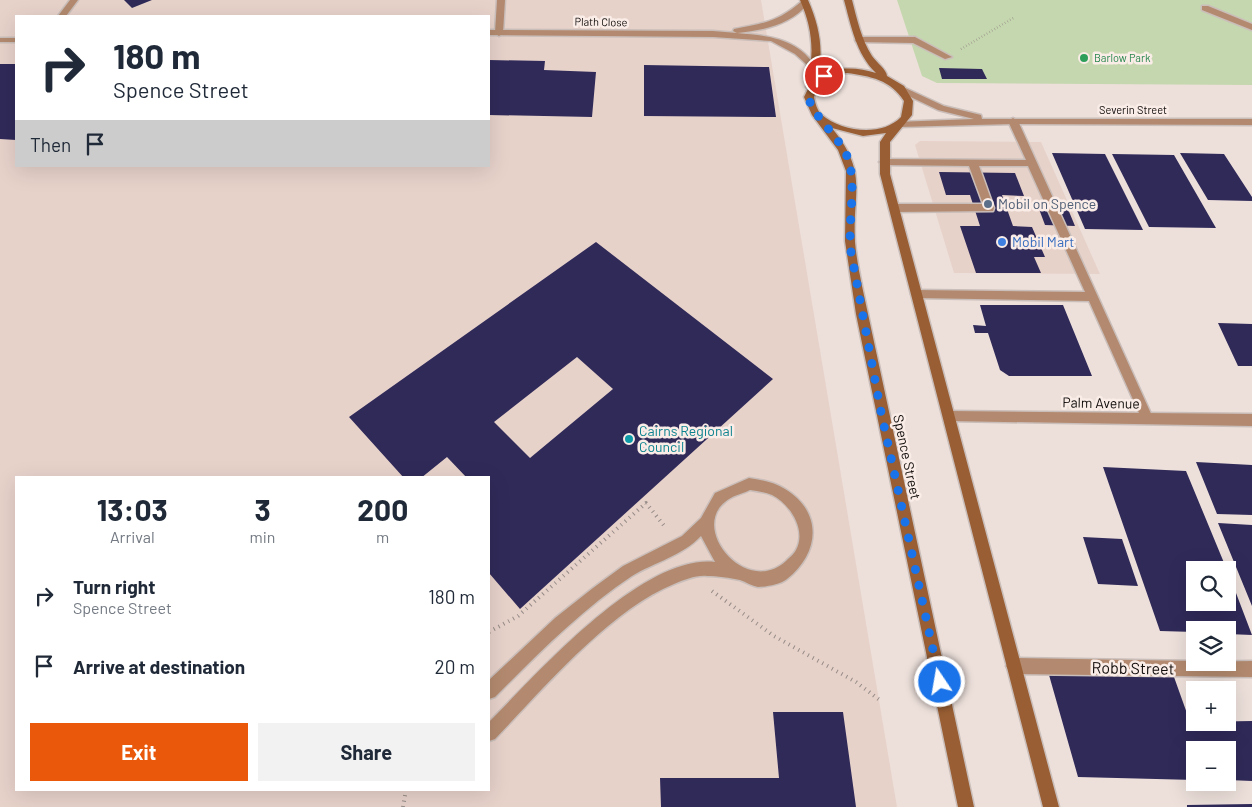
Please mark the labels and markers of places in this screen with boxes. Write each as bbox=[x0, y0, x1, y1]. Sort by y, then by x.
place label: Barlow Park bbox=[1094, 51, 1151, 64]
marker: Barlow Park bbox=[1078, 52, 1090, 64]
pin bbox=[803, 55, 845, 97]
place label: Mobil on Spence bbox=[998, 195, 1096, 212]
marker: Mobil on Spence bbox=[982, 198, 994, 210]
place label: Mobil Mart bbox=[1012, 233, 1074, 250]
marker: Mobil Mart bbox=[996, 236, 1008, 248]
place label: Cairns Regional Council bbox=[639, 422, 733, 455]
marker: Cairns Regional Council bbox=[623, 433, 635, 445]

